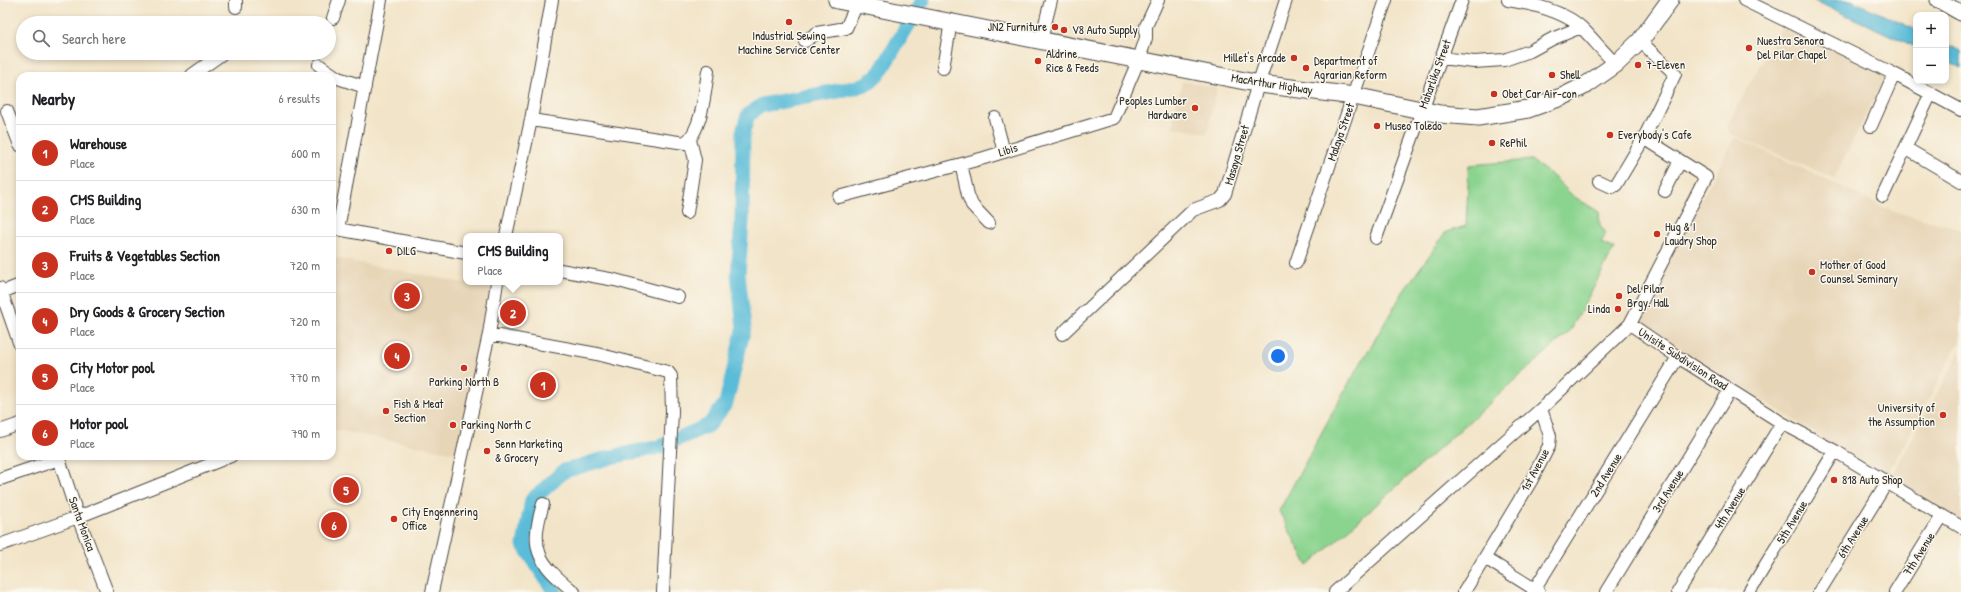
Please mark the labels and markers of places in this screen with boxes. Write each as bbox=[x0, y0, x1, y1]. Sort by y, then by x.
marker: Industrial Sewing Machine Service Center bbox=[784, 17, 794, 27]
place label: JN2 Furniture bbox=[987, 18, 1047, 35]
place label: V8 Auto Supply bbox=[1072, 21, 1138, 38]
marker: JN2 Furniture bbox=[1050, 22, 1060, 32]
marker: V8 Auto Supply bbox=[1059, 25, 1069, 35]
place label: Industrial Sewing Machine Service Center bbox=[738, 27, 840, 58]
place label: Nuestra Senora Del Pilar Chapel bbox=[1757, 32, 1827, 63]
marker: Nuestra Senora Del Pilar Chapel bbox=[1744, 43, 1754, 53]
place label: Aldrine Rice & Feeds bbox=[1046, 45, 1099, 76]
place label: Millet's Arcade bbox=[1223, 49, 1286, 66]
place label: Department of Agrarian Reform bbox=[1314, 52, 1387, 83]
marker: Millet's Arcade bbox=[1289, 53, 1299, 63]
marker: Aldrine Rice & Feeds bbox=[1033, 56, 1043, 66]
place label: 7-Eleven bbox=[1646, 56, 1685, 73]
marker: 7-Eleven bbox=[1633, 60, 1643, 70]
marker: Department of Agrarian Reform bbox=[1301, 63, 1311, 73]
place label: Shell bbox=[1560, 66, 1581, 83]
marker: Shell bbox=[1547, 70, 1557, 80]
place label: Obet Car Air-con bbox=[1502, 85, 1577, 102]
marker: Obet Car Air-con bbox=[1489, 89, 1499, 99]
place label: Peoples Lumber Hardware bbox=[1119, 92, 1187, 123]
marker: Peoples Lumber Hardware bbox=[1190, 103, 1200, 113]
place label: Museo Toledo bbox=[1385, 117, 1442, 134]
marker: Museo Toledo bbox=[1372, 121, 1382, 131]
place label: Everybody's Cafe bbox=[1618, 126, 1692, 143]
marker: Everybody's Cafe bbox=[1605, 130, 1615, 140]
place label: RePhil bbox=[1500, 134, 1528, 151]
marker: RePhil bbox=[1487, 138, 1497, 148]
place label: Hug & I Laudry Shop bbox=[1665, 218, 1717, 249]
marker: Hug & I Laudry Shop bbox=[1652, 229, 1662, 239]
place label: DILG bbox=[397, 242, 416, 259]
marker: DILG bbox=[384, 246, 394, 256]
place label: Mother of Good Counsel Seminary bbox=[1820, 256, 1898, 287]
marker: Mother of Good Counsel Seminary bbox=[1807, 267, 1817, 277]
place label: Del Pilar Brgy. Hall bbox=[1627, 280, 1670, 311]
pin: 3 bbox=[394, 281, 420, 311]
marker: Del Pilar Brgy. Hall bbox=[1614, 291, 1624, 301]
pin: 2 bbox=[500, 298, 526, 328]
place label: Linda bbox=[1588, 300, 1610, 317]
marker: Linda bbox=[1613, 304, 1623, 314]
pin: 4 bbox=[384, 341, 410, 371]
marker: Parking North B bbox=[459, 363, 469, 373]
pin: 1 bbox=[530, 370, 556, 400]
place label: Parking North B bbox=[429, 373, 499, 390]
place label: Fish & Meat Section bbox=[393, 395, 444, 426]
place label: University of the Assumption bbox=[1868, 399, 1936, 430]
marker: Fish & Meat Section bbox=[381, 406, 391, 416]
marker: University of the Assumption bbox=[1938, 410, 1948, 420]
place label: Parking North C bbox=[461, 416, 532, 433]
marker: Parking North C bbox=[448, 420, 458, 430]
place label: Senn Marketing & Grocery bbox=[495, 435, 563, 466]
marker: Senn Marketing & Grocery bbox=[482, 446, 492, 456]
place label: 818 Auto Shop bbox=[1842, 471, 1902, 488]
pin: 5 bbox=[333, 475, 359, 505]
marker: 818 Auto Shop bbox=[1829, 475, 1839, 485]
place label: City Engennering Office bbox=[402, 503, 478, 534]
pin: 6 bbox=[321, 510, 347, 540]
marker: City Engennering Office bbox=[389, 514, 399, 524]

